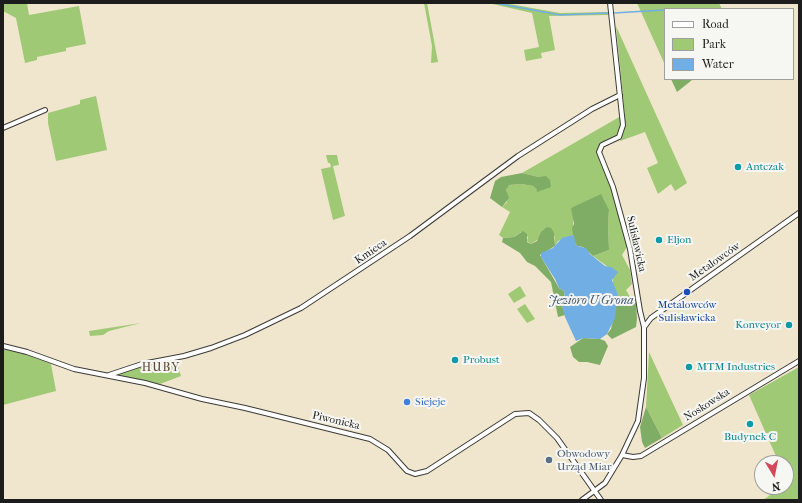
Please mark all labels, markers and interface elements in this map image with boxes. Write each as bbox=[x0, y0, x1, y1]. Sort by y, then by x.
legend bbox=[664, 8, 794, 80]
text: Road bbox=[702, 17, 729, 31]
text: Park bbox=[702, 37, 726, 51]
text: Water bbox=[702, 57, 734, 71]
place label: Antczak bbox=[746, 160, 784, 174]
marker: Antczak bbox=[733, 162, 743, 172]
street label: Sulisławicka bbox=[623, 215, 649, 273]
place label: Eljon bbox=[667, 233, 691, 247]
marker: Eljon bbox=[654, 235, 664, 245]
street label: Kmieca bbox=[353, 237, 389, 267]
street label: Metalowców bbox=[687, 240, 743, 284]
marker: Metalowców Sulisławicka bbox=[682, 287, 692, 297]
water label: Jezioro U Grona bbox=[548, 294, 634, 308]
place label: Metalowców Sulisławicka bbox=[657, 298, 717, 324]
place label: Konveyor bbox=[735, 318, 781, 332]
marker: Konveyor bbox=[784, 320, 794, 330]
place label: Probust bbox=[463, 353, 500, 367]
marker: Probust bbox=[450, 355, 460, 365]
place label: MTM Industries bbox=[697, 360, 775, 374]
district label: HUBY bbox=[142, 361, 180, 375]
marker: MTM Industries bbox=[684, 362, 694, 372]
street label: Noskowska bbox=[682, 386, 732, 424]
place label: Siejeje bbox=[415, 395, 446, 409]
marker: Siejeje bbox=[402, 397, 412, 407]
street label: Piwonicka bbox=[311, 409, 361, 433]
marker: Budynek C bbox=[745, 419, 755, 429]
place label: Budynek C bbox=[724, 430, 776, 444]
place label: Obwodowy Urząd Miar bbox=[557, 447, 612, 473]
marker: Obwodowy Urząd Miar bbox=[544, 455, 554, 465]
north arrow bbox=[754, 455, 794, 495]
text: N bbox=[771, 479, 781, 493]

